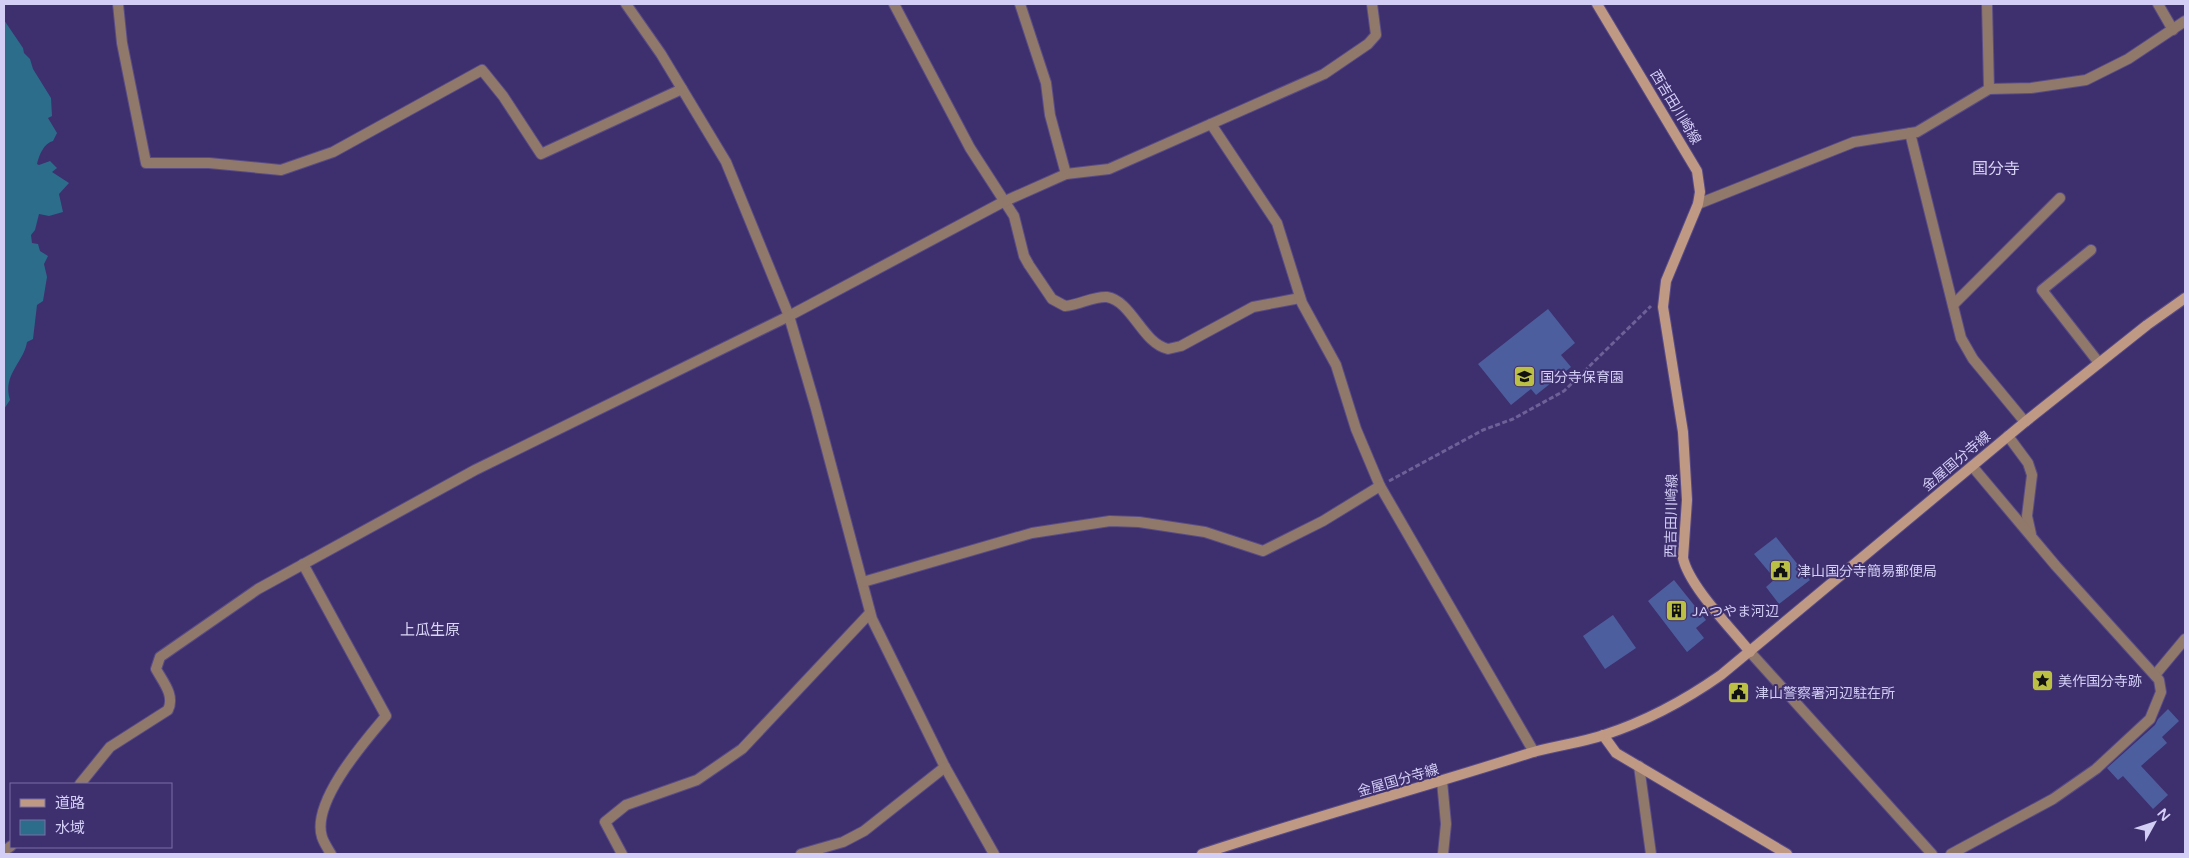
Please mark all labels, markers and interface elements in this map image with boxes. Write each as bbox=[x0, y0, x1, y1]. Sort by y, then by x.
street label: 西吉田川崎線 bbox=[1647, 67, 1704, 148]
district label: 国分寺 bbox=[1972, 159, 2020, 179]
school or university icon: 国分寺保育園 bbox=[1512, 365, 1536, 389]
place label: 国分寺保育園 bbox=[1540, 369, 1624, 386]
street label: 金屋国分寺線 bbox=[1919, 428, 1994, 495]
street label: 西吉田川崎線 bbox=[1662, 474, 1681, 558]
public building icon: 津山国分寺簡易郵便局 bbox=[1769, 559, 1793, 583]
place label: 津山国分寺簡易郵便局 bbox=[1797, 563, 1937, 580]
building icon: JAつやま河辺 bbox=[1664, 599, 1688, 623]
place label: JAつやま河辺 bbox=[1692, 603, 1779, 620]
district label: 上瓜生原 bbox=[400, 621, 460, 639]
place icon: 美作国分寺跡 bbox=[2030, 669, 2054, 693]
place label: 美作国分寺跡 bbox=[2058, 673, 2142, 690]
public building icon: 津山警察署河辺駐在所 bbox=[1727, 681, 1751, 705]
place label: 津山警察署河辺駐在所 bbox=[1755, 685, 1895, 702]
street label: 金屋国分寺線 bbox=[1355, 761, 1441, 800]
legend bbox=[10, 783, 172, 848]
text: 道路 bbox=[55, 794, 85, 812]
north arrow bbox=[2129, 798, 2179, 848]
text: N bbox=[2153, 805, 2174, 825]
text: 水域 bbox=[55, 819, 85, 837]

